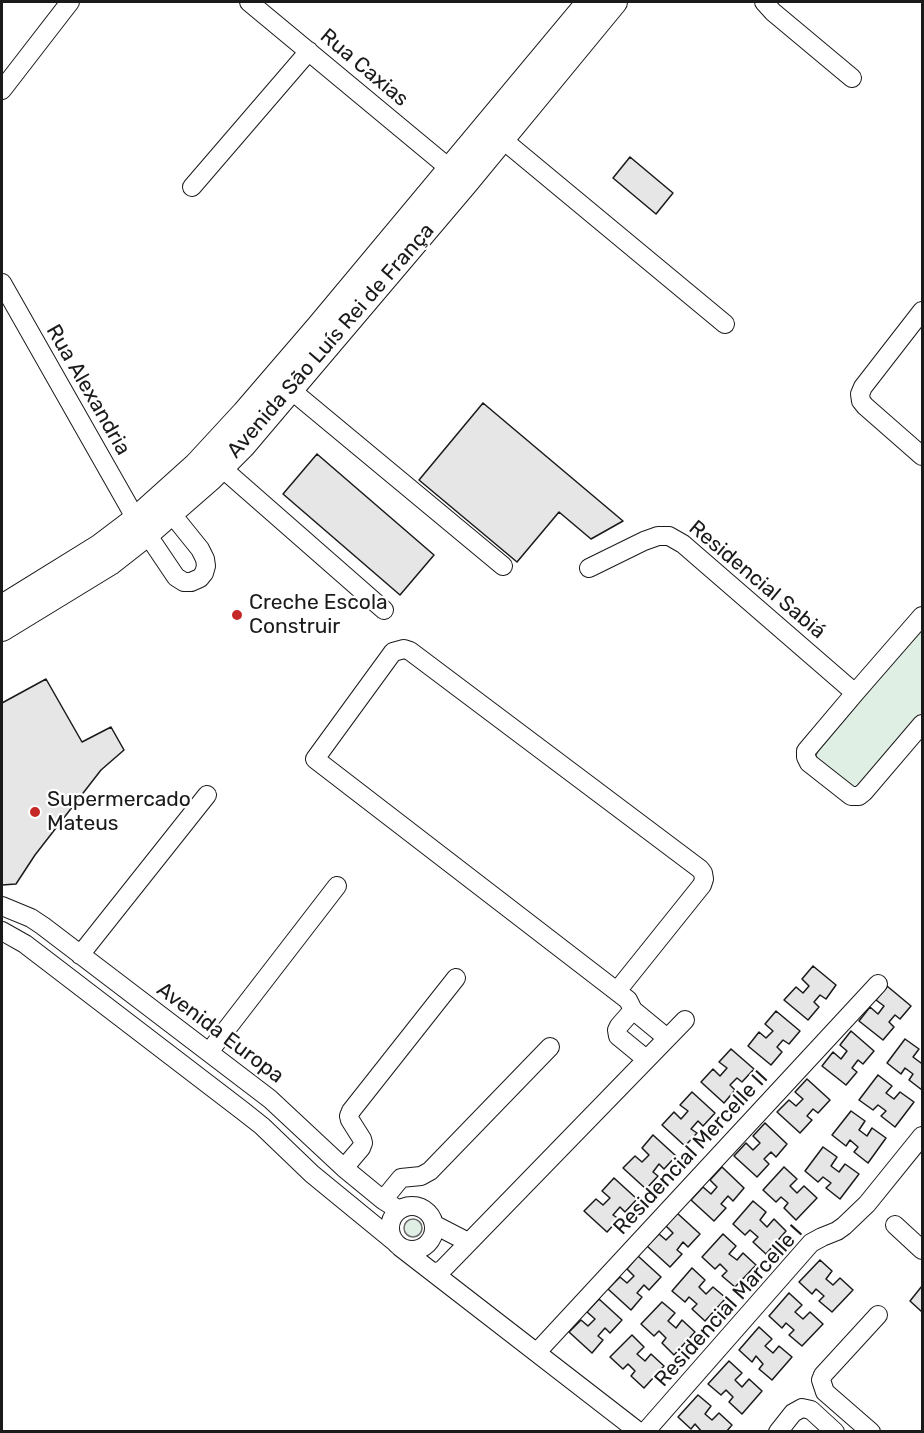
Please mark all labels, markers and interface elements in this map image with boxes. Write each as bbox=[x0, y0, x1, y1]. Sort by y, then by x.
street label: Rua Caxias bbox=[315, 24, 413, 112]
street label: Avenida São Luís Rei de França bbox=[222, 219, 440, 463]
street label: Rua Alexandria bbox=[40, 320, 136, 460]
street label: Residencial Sabiá bbox=[684, 516, 830, 644]
place label: Creche Escola Construir bbox=[249, 590, 388, 640]
marker: Creche Escola Construir bbox=[230, 608, 244, 622]
place label: Supermercado Mateus bbox=[47, 787, 191, 837]
marker: Supermercado Mateus bbox=[28, 805, 42, 819]
street label: Avenida Europa bbox=[151, 977, 289, 1089]
street label: Residencial Mercelle II bbox=[609, 1066, 773, 1240]
street label: Residencial Marcelle I bbox=[650, 1220, 808, 1392]

